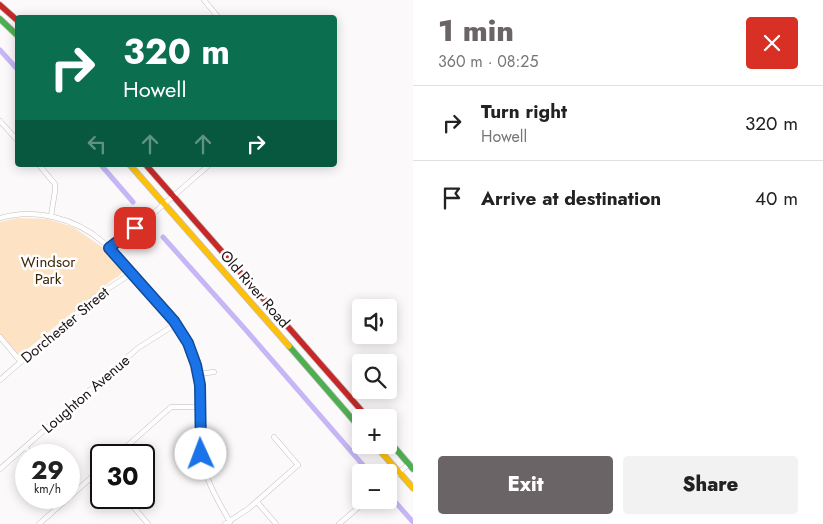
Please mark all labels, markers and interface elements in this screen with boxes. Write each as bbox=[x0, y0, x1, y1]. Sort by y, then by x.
text: 1 min bbox=[438, 9, 514, 52]
button: close bbox=[746, 17, 798, 69]
text: 320 m bbox=[123, 27, 230, 77]
icon: right bbox=[40, 35, 105, 100]
text: 360 m · 08:25 bbox=[438, 50, 539, 73]
text: Howell bbox=[123, 73, 187, 105]
text: Turn right bbox=[481, 98, 567, 125]
icon: right bbox=[438, 109, 466, 137]
text: 320 m bbox=[745, 110, 798, 137]
text: Howell bbox=[481, 125, 527, 148]
icon: left bbox=[83, 130, 111, 158]
icon: ahead bbox=[136, 130, 164, 158]
icon: ahead bbox=[189, 130, 217, 158]
icon: right bbox=[242, 130, 270, 158]
icon: arrive bbox=[438, 184, 466, 212]
text: Arrive at destination bbox=[481, 185, 661, 212]
text: 40 m bbox=[755, 185, 798, 212]
pin bbox=[114, 207, 156, 249]
icon: arrive bbox=[121, 214, 149, 242]
street label: Old River Road bbox=[215, 245, 295, 333]
park label: Windsor Park bbox=[21, 251, 76, 290]
street label: Dorchester Street bbox=[16, 281, 114, 368]
map controls bbox=[352, 299, 397, 509]
button: sound bbox=[352, 299, 397, 344]
street label: Loughton Avenue bbox=[37, 349, 135, 438]
button: search bbox=[352, 354, 397, 399]
button: + bbox=[352, 409, 397, 454]
position arrow bbox=[174, 427, 226, 479]
speed limit sign: 30 bbox=[90, 444, 155, 509]
text: 29 bbox=[31, 452, 64, 488]
button: Exit bbox=[438, 456, 613, 514]
button: Share bbox=[623, 456, 798, 514]
button: − bbox=[352, 464, 397, 509]
text: km/h bbox=[34, 480, 61, 498]

